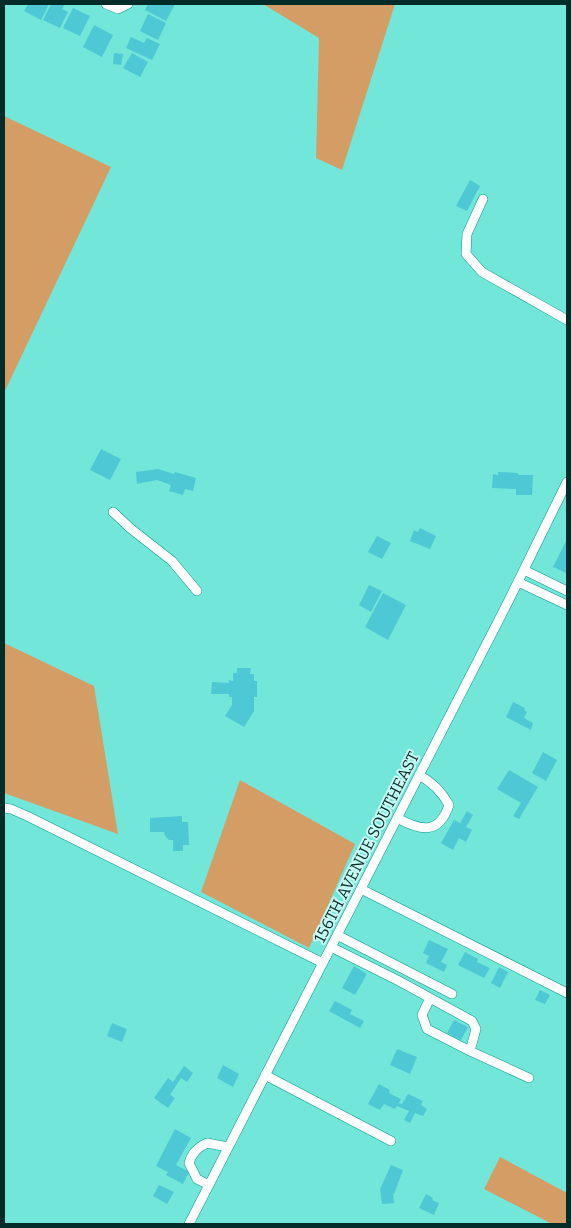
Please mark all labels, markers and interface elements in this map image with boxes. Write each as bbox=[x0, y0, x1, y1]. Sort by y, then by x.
street label: 156TH AVENUE SOUTHEAST bbox=[310, 749, 423, 946]

